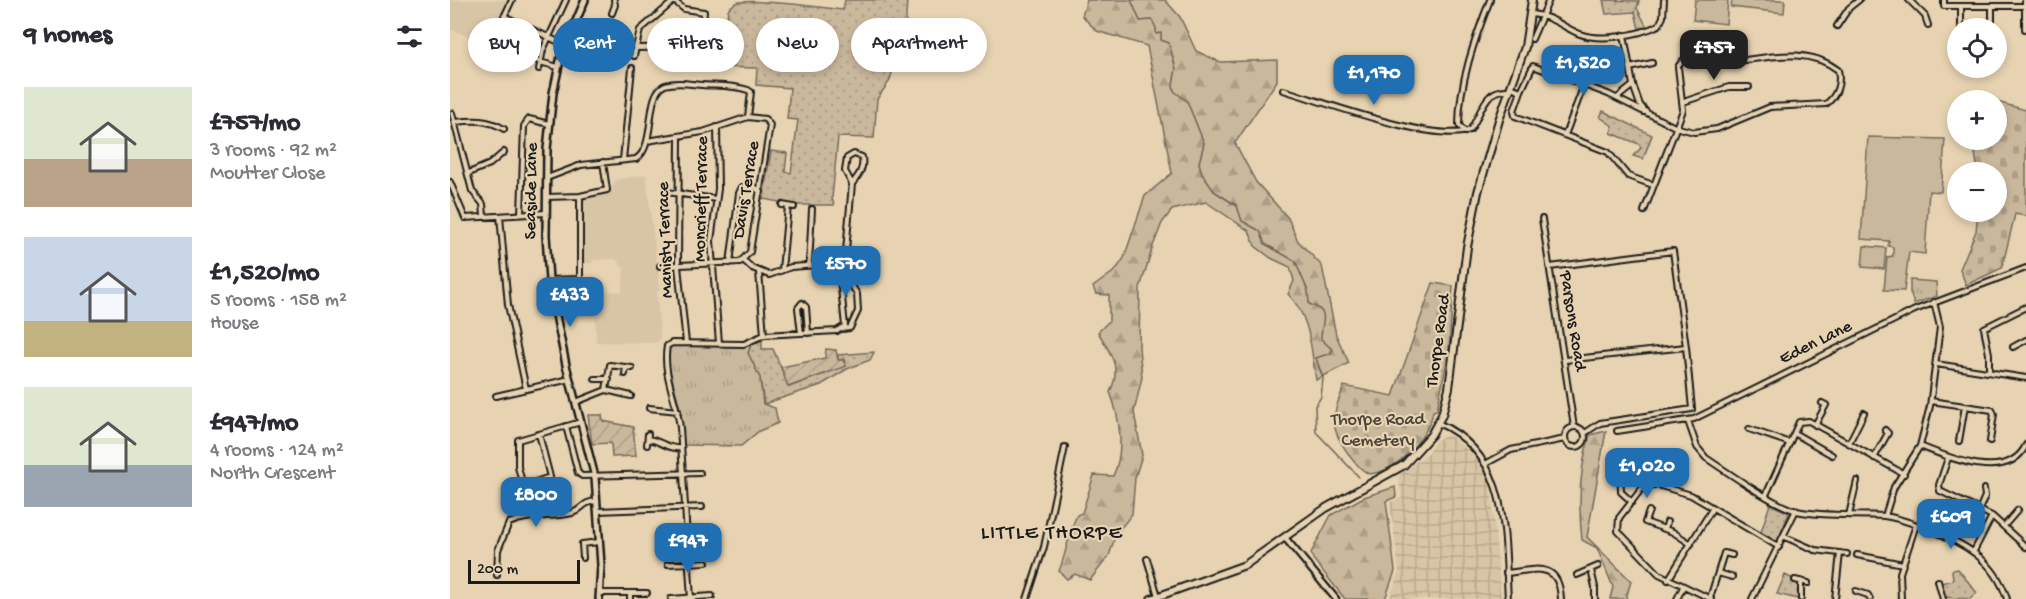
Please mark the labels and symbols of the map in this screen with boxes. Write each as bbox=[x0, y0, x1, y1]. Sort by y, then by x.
pin: £757 bbox=[1678, 30, 1750, 81]
pin: £1,520 bbox=[1534, 45, 1632, 96]
pin: £1,170 bbox=[1325, 55, 1423, 106]
street label: Moncrieff Terrace bbox=[690, 135, 714, 262]
street label: Davis Terrace bbox=[729, 139, 765, 241]
street label: Seaside Lane bbox=[521, 142, 543, 240]
street label: Manisty Terrace bbox=[653, 181, 679, 299]
pin: £570 bbox=[810, 246, 882, 297]
street label: Parsons Road bbox=[1554, 268, 1590, 374]
pin: £433 bbox=[534, 277, 606, 328]
street label: Thorpe Road bbox=[1422, 292, 1456, 390]
street label: Eden Lane bbox=[1776, 316, 1856, 370]
park label: Thorpe Road Cemetery bbox=[1330, 410, 1426, 452]
pin: £1,020 bbox=[1598, 448, 1696, 499]
pin: £800 bbox=[500, 477, 572, 528]
pin: £609 bbox=[1915, 499, 1987, 550]
district label: LITTLE THORPE bbox=[981, 522, 1123, 547]
pin: £947 bbox=[652, 523, 724, 574]
scale bar bbox=[468, 557, 580, 584]

